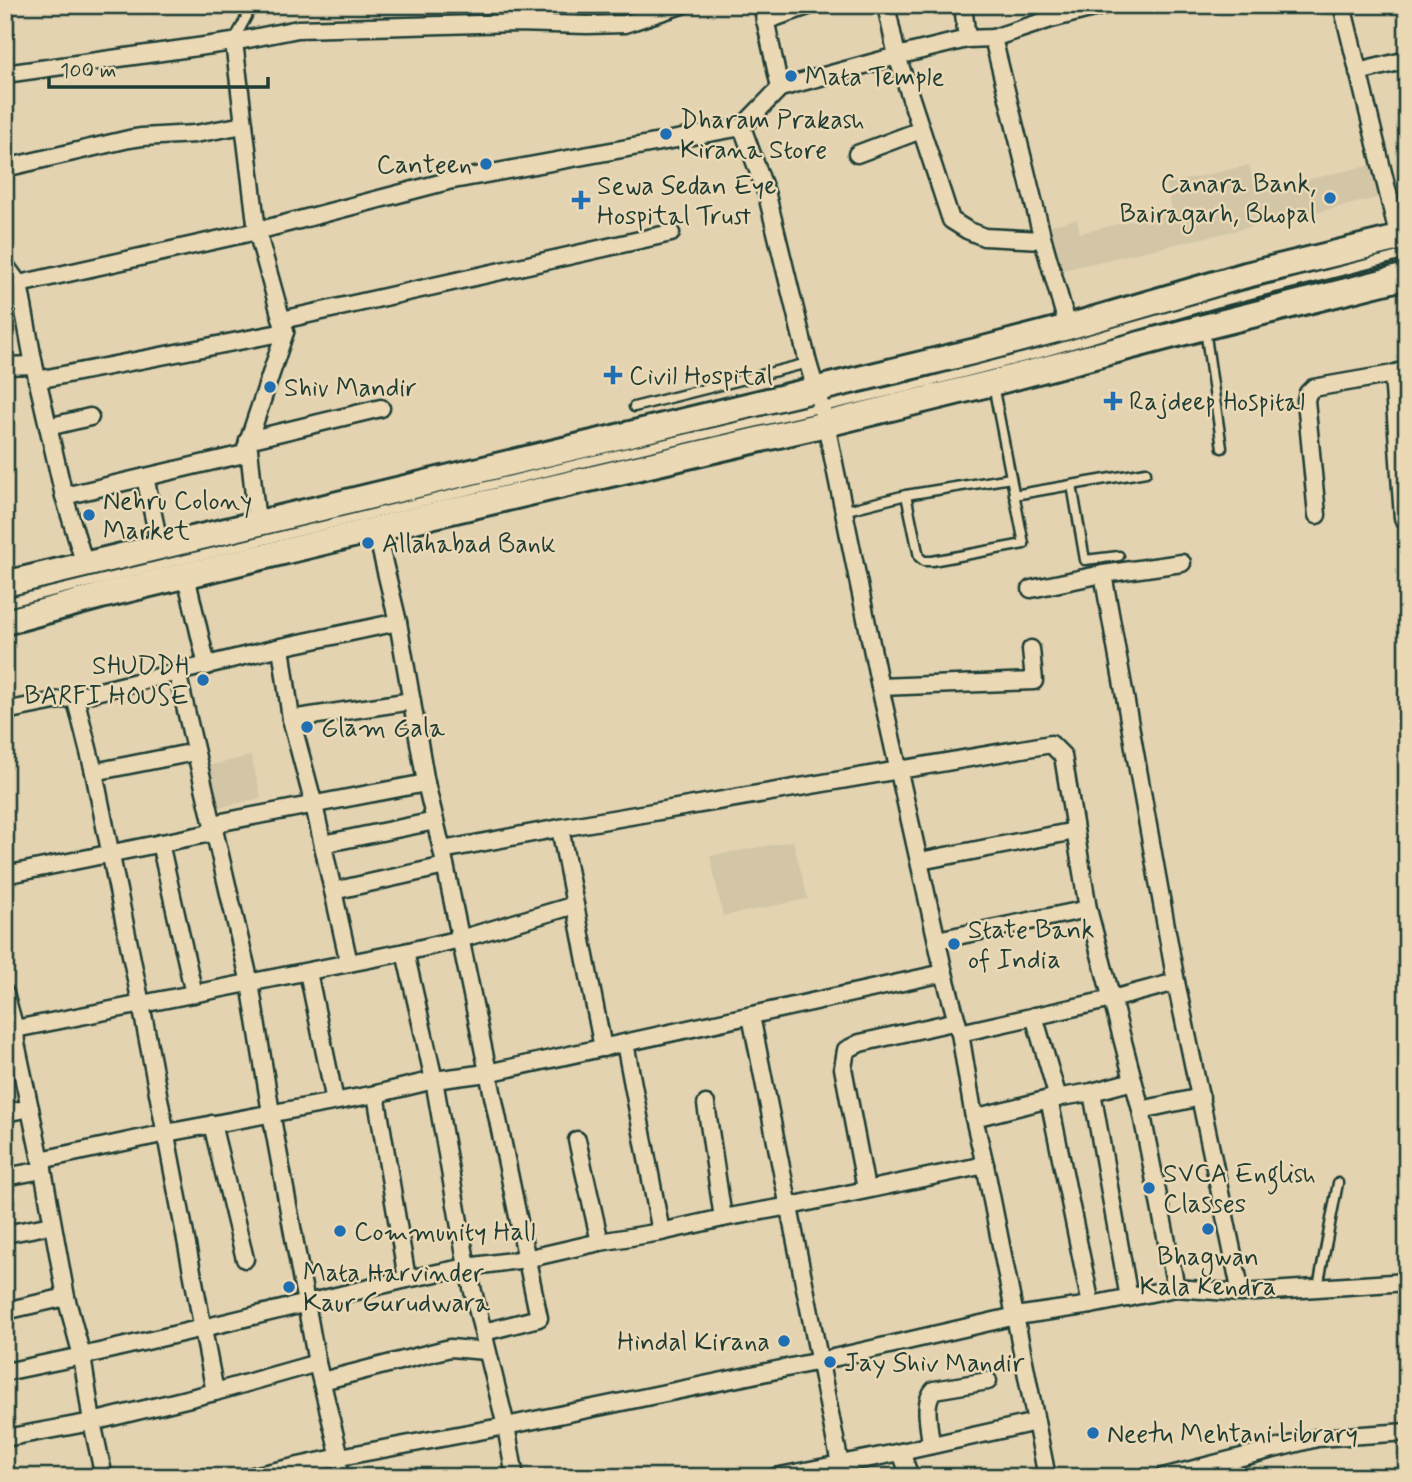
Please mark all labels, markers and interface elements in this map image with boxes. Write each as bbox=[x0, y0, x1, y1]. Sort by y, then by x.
scale bar bbox=[49, 46, 268, 90]
text: 100 m bbox=[60, 57, 116, 85]
place label: Mata Temple bbox=[805, 61, 944, 95]
marker: Mata Temple bbox=[783, 68, 799, 84]
place label: Dharam Prakash Kirana Store bbox=[680, 104, 865, 168]
marker: Dharam Prakash Kirana Store bbox=[658, 126, 674, 142]
place label: Canteen bbox=[376, 149, 472, 183]
marker: Canteen bbox=[478, 156, 494, 172]
place label: Canara Bank, Bairagarh, Bhopal bbox=[1120, 168, 1316, 234]
place label: Sewa Sedan Eye Hospital Trust bbox=[597, 170, 776, 234]
marker: Sewa Sedan Eye Hospital Trust bbox=[571, 190, 591, 210]
marker: Canara Bank, Bairagarh, Bhopal bbox=[1322, 190, 1338, 206]
place label: Civil Hospital bbox=[629, 360, 773, 394]
marker: Civil Hospital bbox=[603, 365, 623, 385]
place label: Shiv Mandir bbox=[284, 372, 417, 406]
marker: Shiv Mandir bbox=[262, 379, 278, 395]
place label: Rajdeep Hospital bbox=[1129, 386, 1305, 420]
marker: Rajdeep Hospital bbox=[1103, 391, 1123, 411]
place label: Nehru Colony Market bbox=[103, 485, 252, 549]
marker: Nehru Colony Market bbox=[81, 507, 97, 523]
place label: Allahabad Bank bbox=[382, 528, 556, 562]
marker: Allahabad Bank bbox=[360, 535, 376, 551]
place label: SHUDDH BARFI HOUSE bbox=[24, 650, 189, 714]
marker: SHUDDH BARFI HOUSE bbox=[195, 672, 211, 688]
place label: Glam Gala bbox=[321, 712, 445, 746]
marker: Glam Gala bbox=[299, 719, 315, 735]
place label: State Bank of India bbox=[968, 914, 1094, 978]
marker: State Bank of India bbox=[946, 936, 962, 952]
place label: SVCA English Classes bbox=[1163, 1158, 1316, 1222]
marker: SVCA English Classes bbox=[1141, 1180, 1157, 1196]
place label: Community Hall bbox=[354, 1216, 535, 1250]
marker: Bhagwan Kala Kendra bbox=[1200, 1221, 1216, 1237]
marker: Community Hall bbox=[332, 1223, 348, 1239]
place label: Bhagwan Kala Kendra bbox=[1140, 1241, 1276, 1305]
place label: Mata Harvinder Kaur Gurudwara bbox=[303, 1257, 491, 1321]
marker: Mata Harvinder Kaur Gurudwara bbox=[281, 1279, 297, 1295]
place label: Hindal Kirana bbox=[617, 1326, 770, 1360]
marker: Hindal Kirana bbox=[776, 1333, 792, 1349]
place label: Jay Shiv Mandir bbox=[844, 1347, 1025, 1381]
marker: Jay Shiv Mandir bbox=[822, 1354, 838, 1370]
place label: Neetu Mehtani Library bbox=[1107, 1418, 1358, 1452]
marker: Neetu Mehtani Library bbox=[1085, 1425, 1101, 1441]

